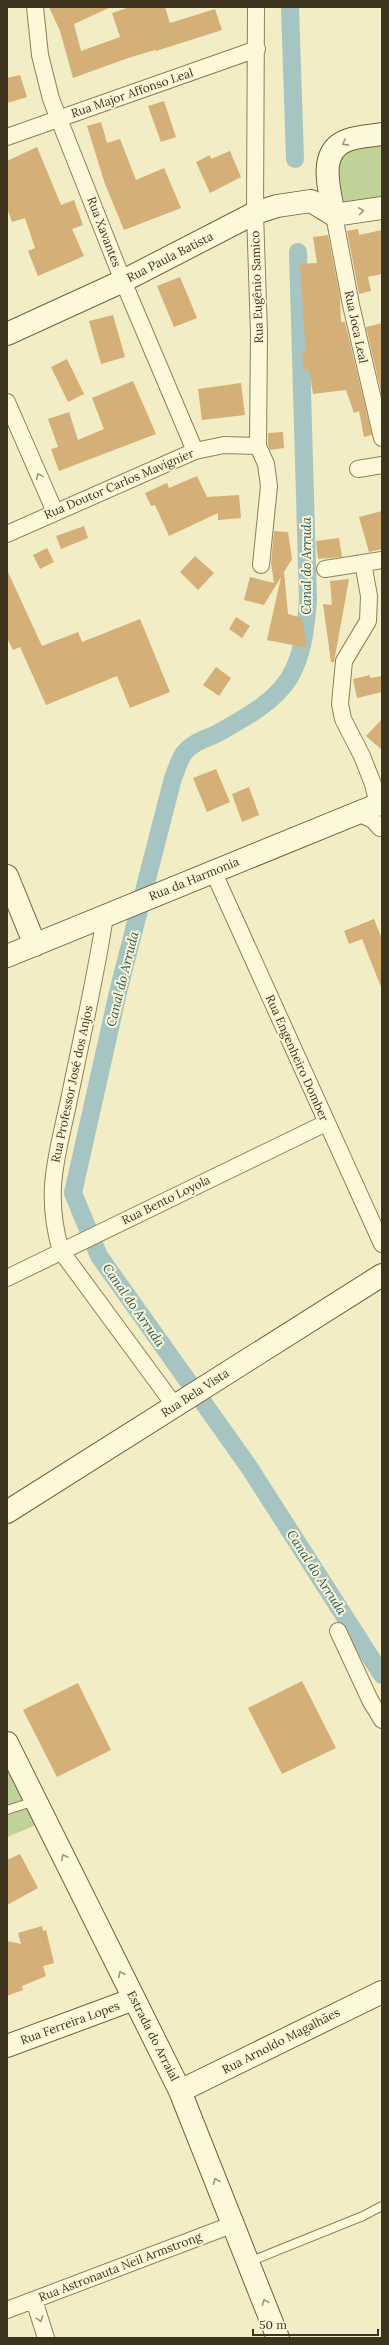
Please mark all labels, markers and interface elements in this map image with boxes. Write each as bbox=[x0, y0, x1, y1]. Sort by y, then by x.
street label: Rua Major Affonso Leal bbox=[69, 65, 195, 121]
one-way arrow bbox=[341, 138, 349, 145]
street label: Rua Xavantes bbox=[84, 195, 125, 270]
one-way arrow bbox=[358, 207, 364, 216]
street label: Rua Paula Batista bbox=[124, 228, 216, 285]
street label: Rua Eugênio Samico bbox=[247, 230, 266, 344]
street label: Rua Joca Leal bbox=[341, 289, 372, 365]
street label: Rua Doutor Carlos Mavignier bbox=[42, 445, 197, 522]
one-way arrow bbox=[36, 473, 44, 480]
water label: Canal do Arruda bbox=[298, 516, 315, 615]
street label: Rua da Harmonia bbox=[147, 854, 241, 903]
water label: Canal do Arruda bbox=[102, 929, 143, 1029]
street label: Rua Engenheiro Domber bbox=[263, 992, 332, 1124]
street label: Rua Professor José dos Anjos bbox=[48, 1003, 96, 1164]
street label: Rua Bento Loyola bbox=[119, 1172, 212, 1227]
water label: Canal do Arruda bbox=[99, 1260, 169, 1351]
street label: Rua Bela Vista bbox=[158, 1365, 232, 1420]
water label: Canal do Arruda bbox=[283, 1527, 351, 1619]
one-way arrow bbox=[61, 1854, 69, 1861]
one-way arrow bbox=[118, 1970, 126, 1978]
street label: Estrada do Arraial bbox=[124, 1988, 183, 2084]
street label: Rua Ferreira Lopes bbox=[18, 1997, 122, 2047]
street label: Rua Arnoldo Magalhães bbox=[219, 2004, 343, 2077]
one-way arrow bbox=[213, 2177, 221, 2184]
street label: Rua Astronauta Neil Armstrong bbox=[36, 2228, 204, 2305]
one-way arrow bbox=[261, 2298, 269, 2305]
scale bar bbox=[253, 2311, 378, 2337]
one-way arrow bbox=[35, 2316, 44, 2323]
text: 50 m bbox=[259, 2317, 287, 2332]

